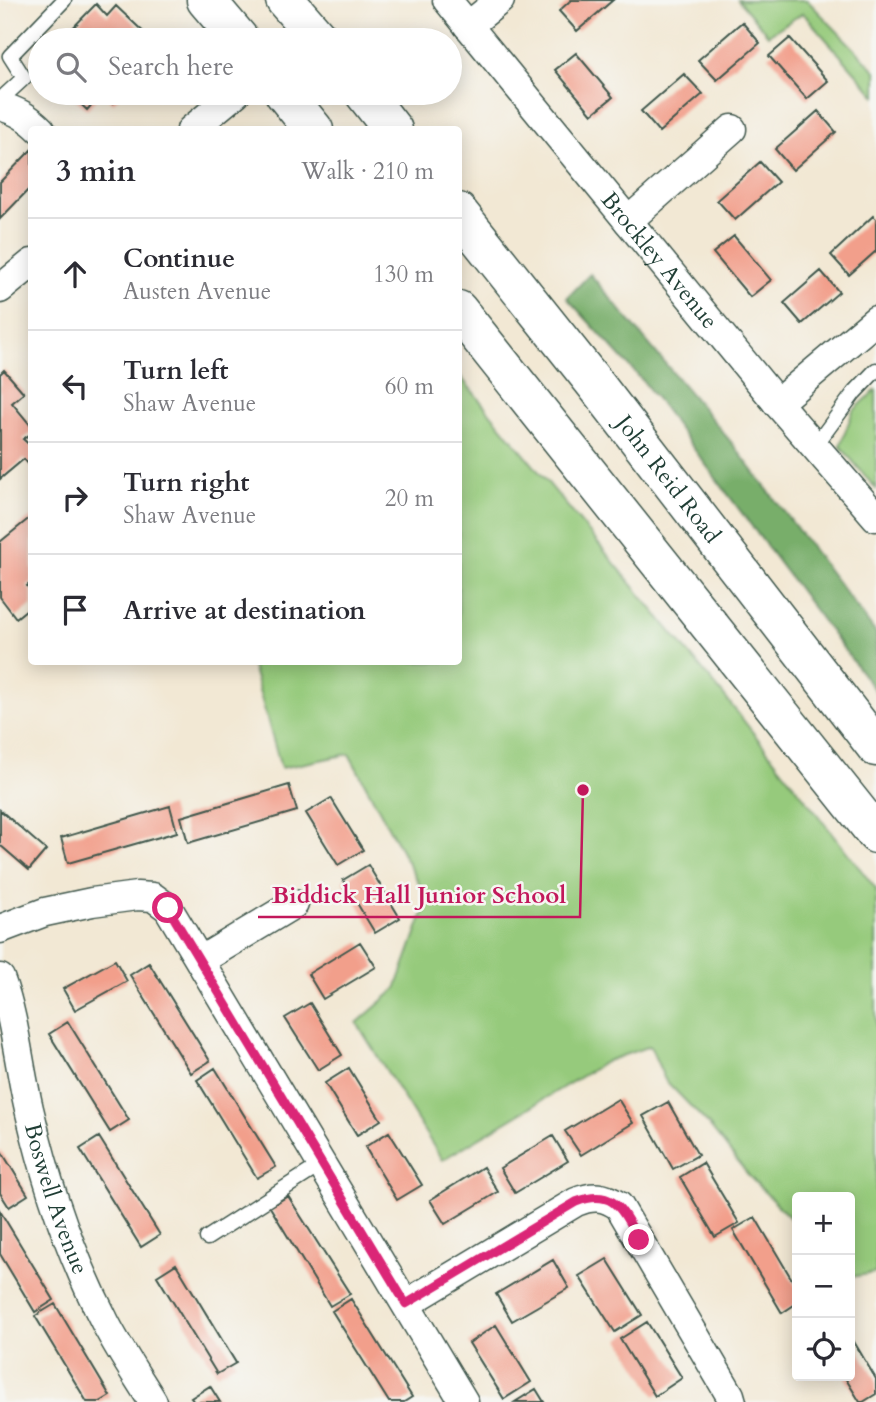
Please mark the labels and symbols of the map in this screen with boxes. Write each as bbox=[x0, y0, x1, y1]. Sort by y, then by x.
street label: Brockley Avenue bbox=[594, 185, 725, 335]
street label: John Reid Road bbox=[607, 406, 728, 550]
callout: Biddick Hall Junior School bbox=[258, 872, 580, 917]
text: Biddick Hall Junior School bbox=[272, 879, 566, 912]
route start bbox=[152, 892, 183, 923]
street label: Boswell Avenue bbox=[17, 1120, 96, 1279]
route end bbox=[623, 1224, 654, 1255]

